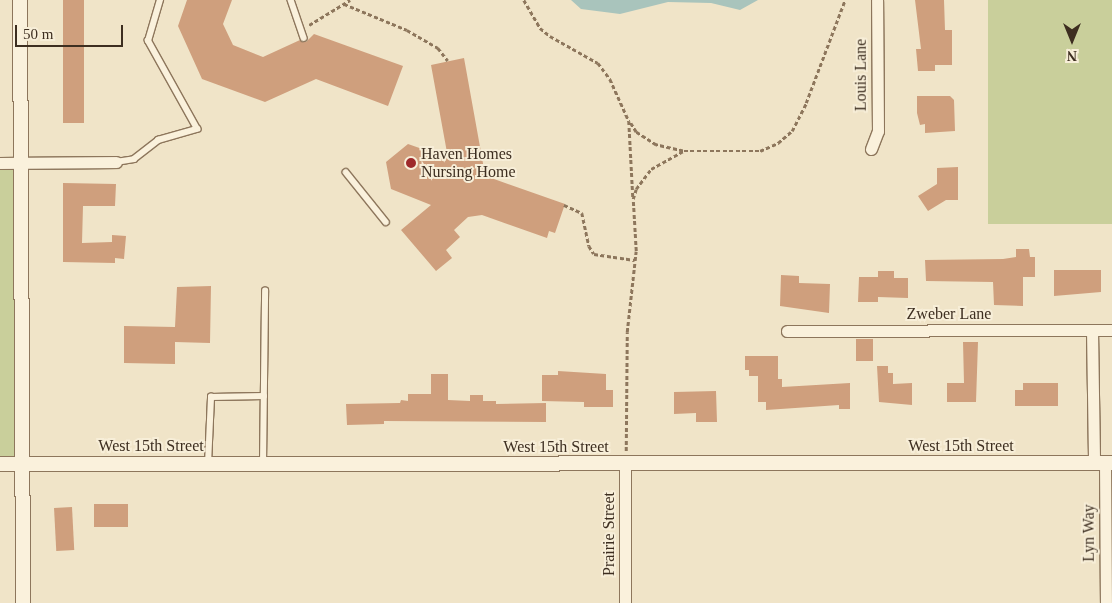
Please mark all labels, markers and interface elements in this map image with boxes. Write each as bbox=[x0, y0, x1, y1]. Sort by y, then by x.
scale bar bbox=[18, 15, 125, 47]
north arrow bbox=[1047, 15, 1097, 65]
text: 50 m bbox=[23, 26, 53, 42]
street label: Louis Lane bbox=[851, 39, 871, 111]
text: N bbox=[1067, 48, 1077, 63]
place label: Haven Homes Nursing Home bbox=[421, 144, 516, 182]
marker: Haven Homes Nursing Home bbox=[405, 157, 417, 169]
street label: Zweber Lane bbox=[907, 304, 991, 324]
street label: West 15th Street bbox=[98, 436, 204, 456]
street label: West 15th Street bbox=[908, 436, 1014, 456]
street label: West 15th Street bbox=[503, 437, 609, 457]
street label: Prairie Street bbox=[599, 492, 619, 576]
street label: Lyn Way bbox=[1079, 504, 1099, 562]

